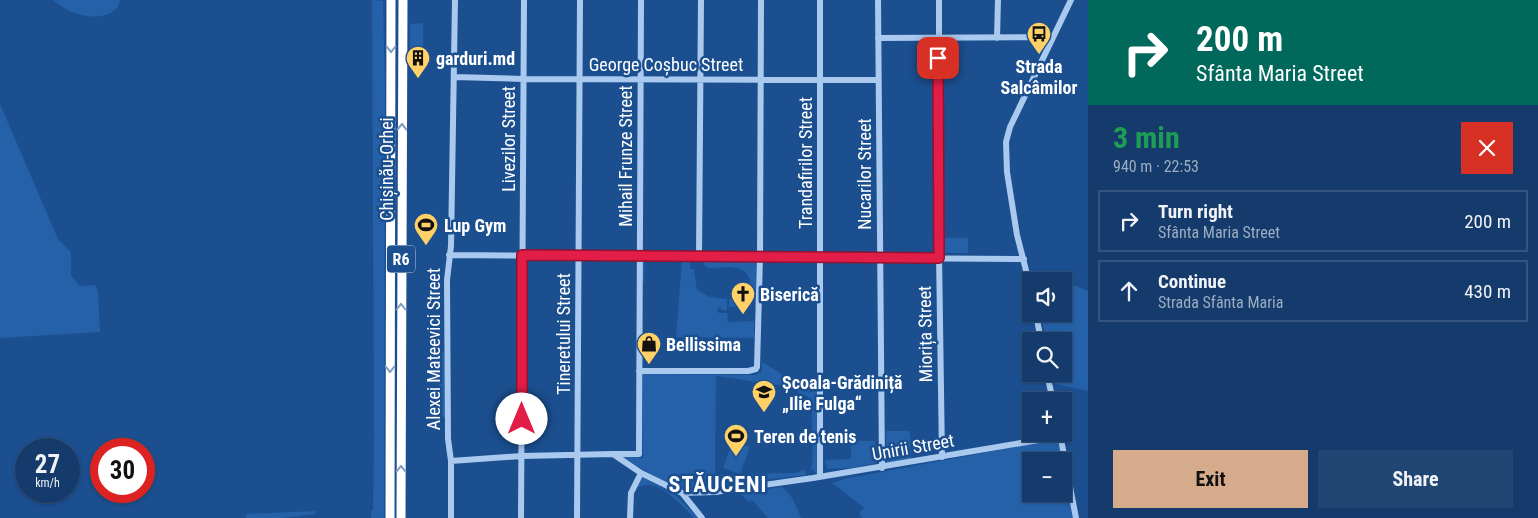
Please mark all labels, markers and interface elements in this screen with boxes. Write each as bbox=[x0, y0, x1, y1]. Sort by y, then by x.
text: 200 m bbox=[1196, 19, 1283, 60]
icon: right bbox=[1113, 20, 1178, 85]
bus stop icon: Strada Salcâmilor bbox=[1026, 21, 1052, 55]
pin bbox=[917, 37, 959, 79]
icon: arrive bbox=[924, 44, 952, 72]
one-way arrow bbox=[386, 45, 396, 53]
building icon: garduri.md bbox=[405, 45, 431, 79]
place label: garduri.md bbox=[436, 48, 515, 69]
street label: George Coșbuc Street bbox=[589, 54, 743, 76]
place label: Strada Salcâmilor bbox=[1001, 56, 1077, 98]
text: Sfânta Maria Street bbox=[1196, 61, 1364, 86]
street label: Mihail Frunze Street bbox=[615, 85, 636, 227]
street label: Livezilor Street bbox=[498, 86, 519, 192]
street label: Trandafirilor Street bbox=[795, 97, 816, 229]
street label: Chișinău-Orhei bbox=[376, 117, 398, 221]
street label: Nucarilor Street bbox=[854, 118, 875, 230]
text: 3 min bbox=[1113, 120, 1180, 155]
button: close bbox=[1461, 122, 1513, 174]
one-way arrow bbox=[397, 123, 407, 130]
text: 940 m · 22:53 bbox=[1113, 157, 1199, 176]
text: Turn right bbox=[1158, 200, 1233, 223]
icon: right bbox=[1115, 207, 1143, 235]
text: 200 m bbox=[1464, 210, 1511, 233]
sports icon: Lup Gym bbox=[413, 212, 439, 246]
place label: Lup Gym bbox=[444, 215, 506, 236]
text: Sfânta Maria Street bbox=[1158, 223, 1280, 242]
road number: R6 bbox=[387, 245, 415, 272]
street label: Alexei Mateevici Street bbox=[423, 268, 444, 430]
text: Continue bbox=[1158, 270, 1226, 293]
map controls bbox=[1022, 272, 1072, 502]
button: sound bbox=[1022, 272, 1072, 322]
street label: Tineretului Street bbox=[553, 273, 574, 395]
icon: ahead bbox=[1115, 277, 1143, 305]
text: 430 m bbox=[1464, 280, 1511, 303]
church icon: Biserică bbox=[730, 281, 756, 315]
place label: Biserică bbox=[760, 284, 819, 305]
street label: Miorița Street bbox=[914, 285, 937, 382]
text: Strada Sfânta Maria bbox=[1158, 293, 1283, 312]
one-way arrow bbox=[396, 303, 406, 310]
shop icon: Bellissima bbox=[636, 331, 662, 365]
button: search bbox=[1022, 332, 1072, 382]
place label: Bellissima bbox=[666, 334, 741, 355]
one-way arrow bbox=[385, 365, 395, 373]
place label: Școala-Grădiniță „Ilie Fulga“ bbox=[782, 372, 903, 414]
school or university icon: Școala-Grădiniță „Ilie Fulga“ bbox=[751, 379, 777, 413]
position arrow bbox=[495, 392, 547, 444]
button: + bbox=[1022, 392, 1072, 442]
sports icon: Teren de tenis bbox=[723, 423, 749, 457]
place label: Teren de tenis bbox=[754, 426, 856, 447]
street label: Unirii Street bbox=[870, 429, 956, 465]
speed limit sign: 30 bbox=[90, 438, 155, 503]
text: 27 bbox=[35, 450, 60, 479]
button: Exit bbox=[1113, 450, 1308, 508]
button: Share bbox=[1318, 450, 1513, 508]
button: − bbox=[1022, 452, 1072, 502]
one-way arrow bbox=[396, 465, 406, 473]
district label: STĂUCENI bbox=[669, 472, 767, 497]
text: km/h bbox=[35, 476, 60, 490]

